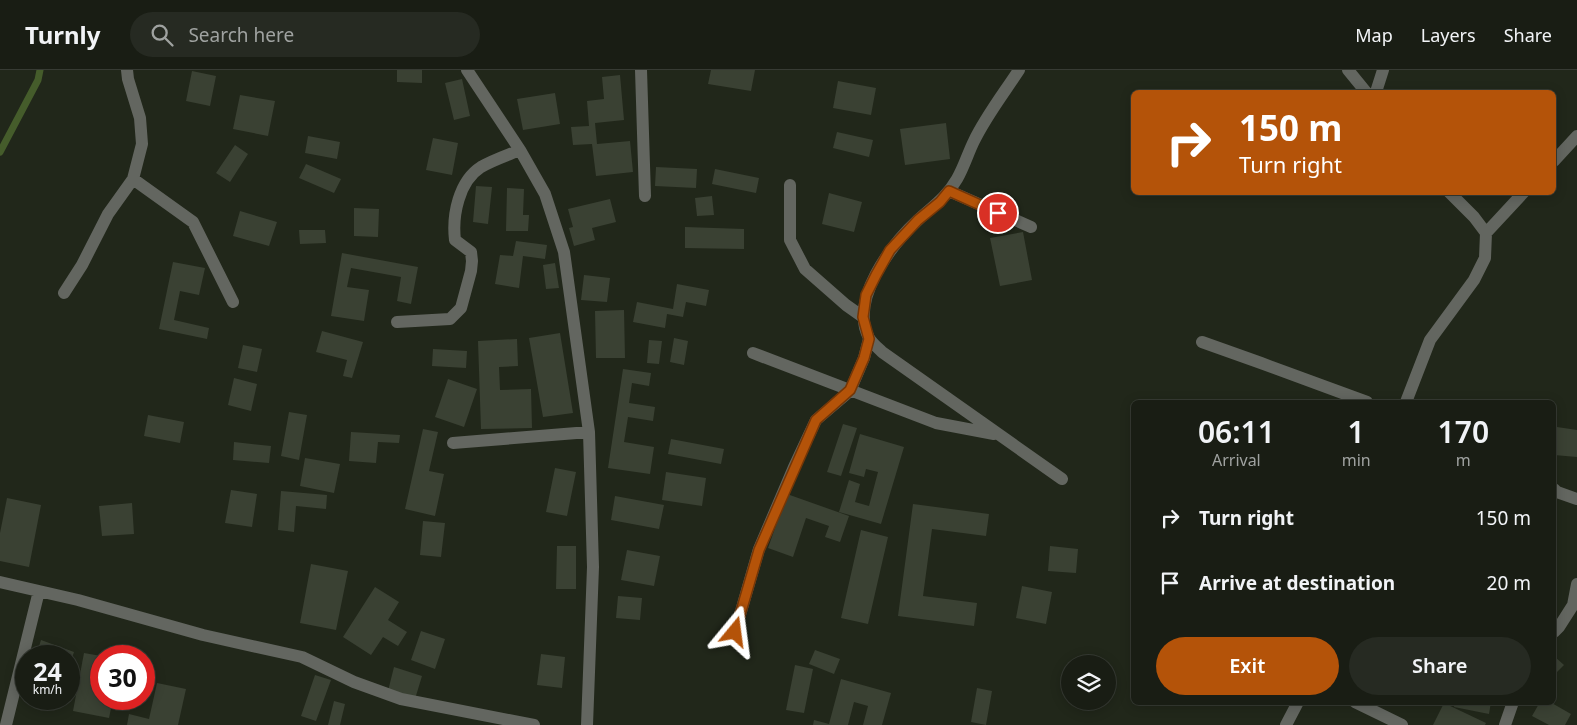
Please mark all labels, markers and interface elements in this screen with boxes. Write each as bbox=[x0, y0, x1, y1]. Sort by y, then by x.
search box bbox=[130, 12, 480, 57]
text: Turnly bbox=[25, 18, 100, 51]
icon: search bbox=[148, 21, 176, 49]
text: Search here bbox=[188, 22, 294, 48]
text: Map bbox=[1355, 23, 1393, 47]
text: Layers bbox=[1421, 23, 1476, 47]
text: Share bbox=[1504, 23, 1552, 47]
text: 150 m bbox=[1239, 104, 1342, 151]
icon: right bbox=[1156, 110, 1221, 175]
text: Turn right bbox=[1239, 149, 1342, 179]
pin bbox=[977, 192, 1019, 234]
icon: arrive bbox=[984, 199, 1012, 227]
text: 06:11 bbox=[1198, 411, 1275, 452]
text: 1 bbox=[1348, 411, 1365, 452]
text: 170 bbox=[1438, 411, 1489, 452]
text: Arrival bbox=[1212, 449, 1261, 471]
text: min bbox=[1342, 449, 1371, 471]
text: m bbox=[1456, 449, 1471, 471]
icon: right bbox=[1156, 504, 1184, 532]
text: Turn right bbox=[1199, 505, 1294, 531]
text: 150 m bbox=[1476, 505, 1531, 531]
icon: arrive bbox=[1156, 569, 1184, 597]
text: Arrive at destination bbox=[1199, 570, 1395, 596]
text: 20 m bbox=[1487, 570, 1531, 596]
position arrow bbox=[708, 605, 760, 657]
button: Exit bbox=[1156, 637, 1339, 695]
button: Share bbox=[1349, 637, 1531, 695]
speed limit sign: 30 bbox=[90, 645, 155, 710]
text: 24 bbox=[33, 654, 62, 688]
map controls bbox=[1061, 655, 1116, 710]
button: layers bbox=[1061, 655, 1116, 710]
text: km/h bbox=[33, 681, 62, 698]

